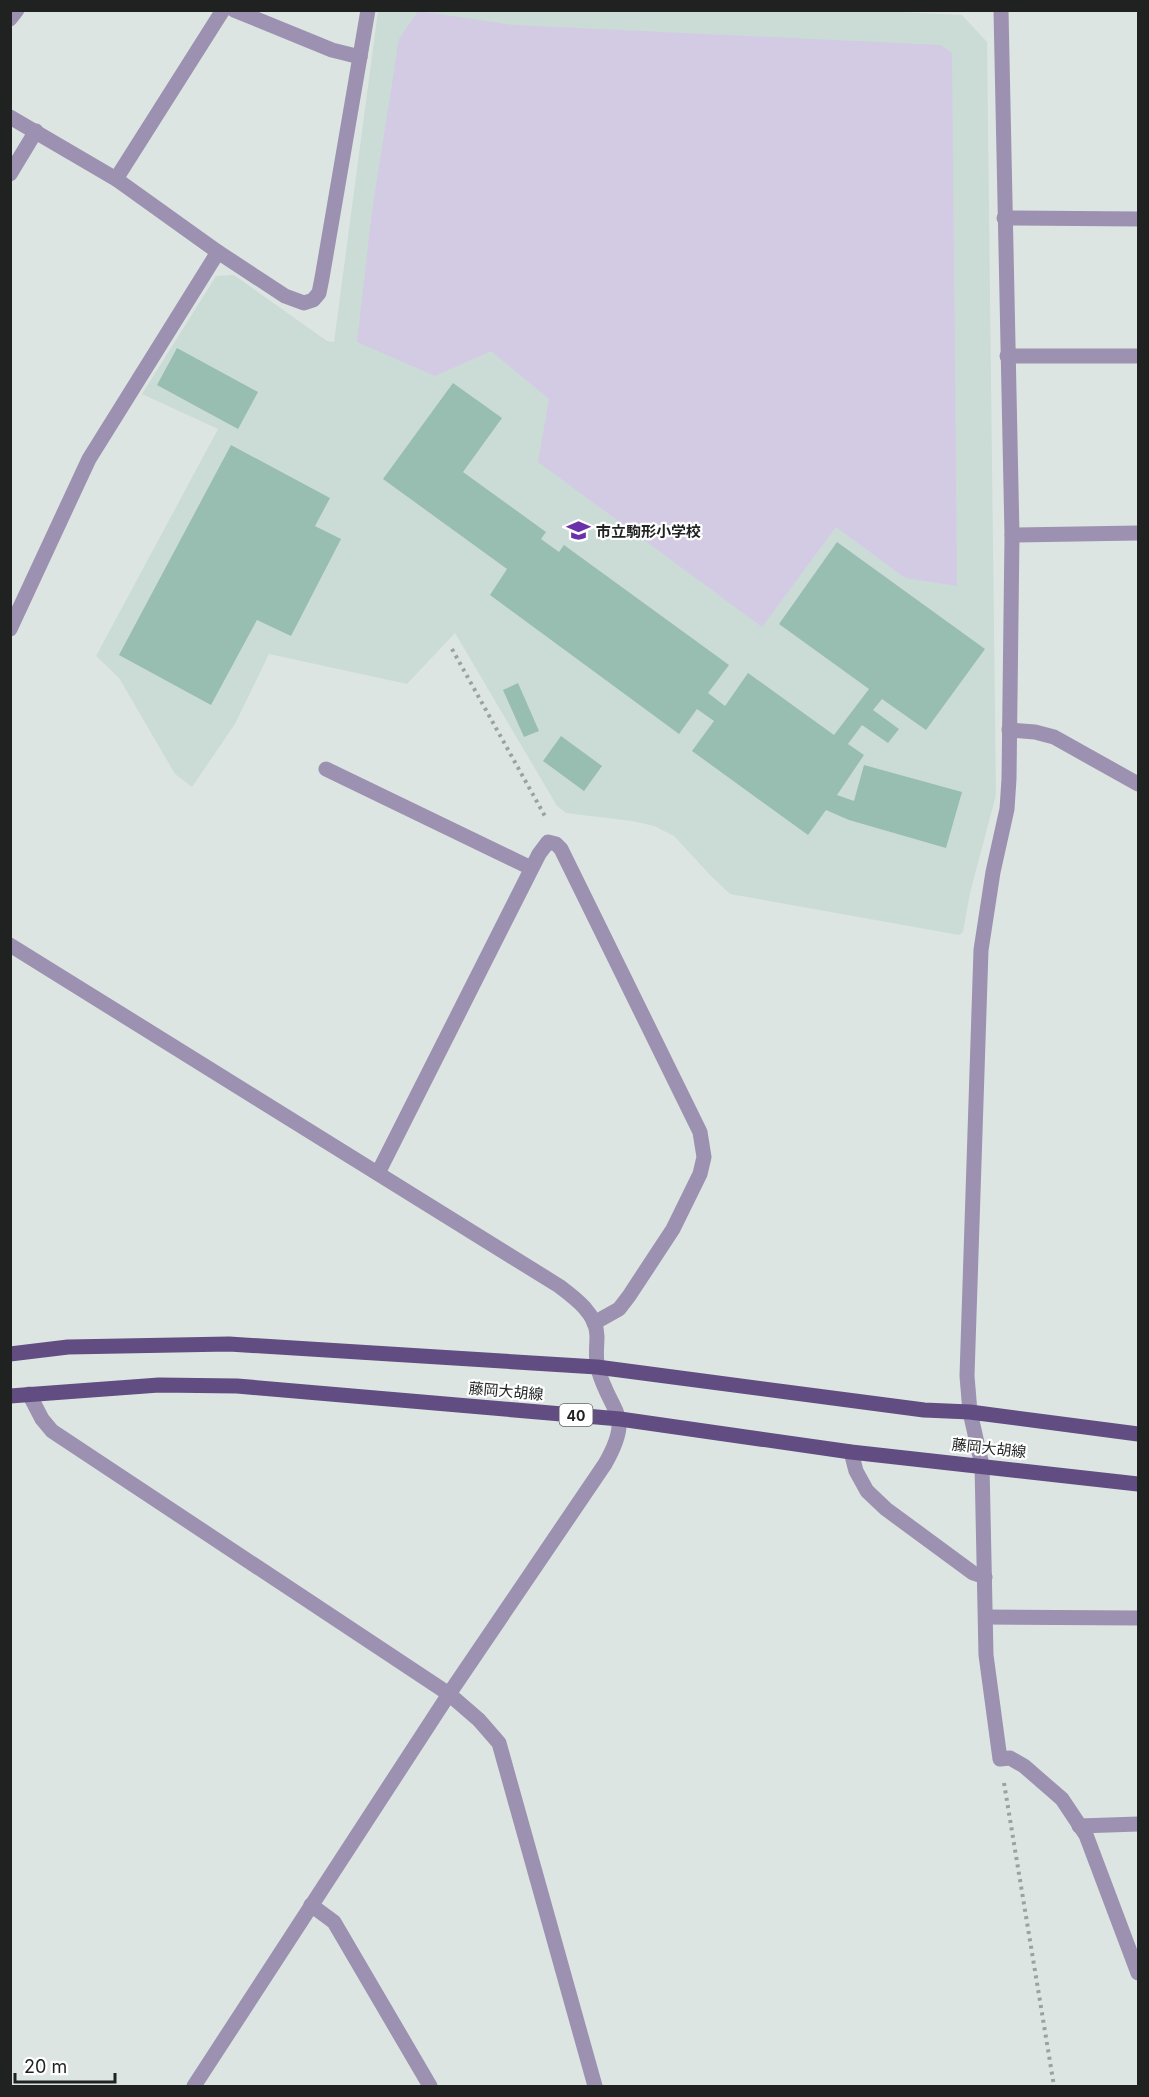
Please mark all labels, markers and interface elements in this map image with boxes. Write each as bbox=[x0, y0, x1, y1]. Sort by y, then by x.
school or university icon: 市立駒形小学校 bbox=[565, 518, 591, 544]
place label: 市立駒形小学校 bbox=[596, 522, 701, 541]
street label: 藤岡大胡線 bbox=[468, 1378, 544, 1404]
road number: 40 bbox=[560, 1404, 592, 1426]
street label: 藤岡大胡線 bbox=[951, 1435, 1027, 1461]
scale bar bbox=[15, 2046, 116, 2084]
text: 20 m bbox=[24, 2056, 67, 2077]

